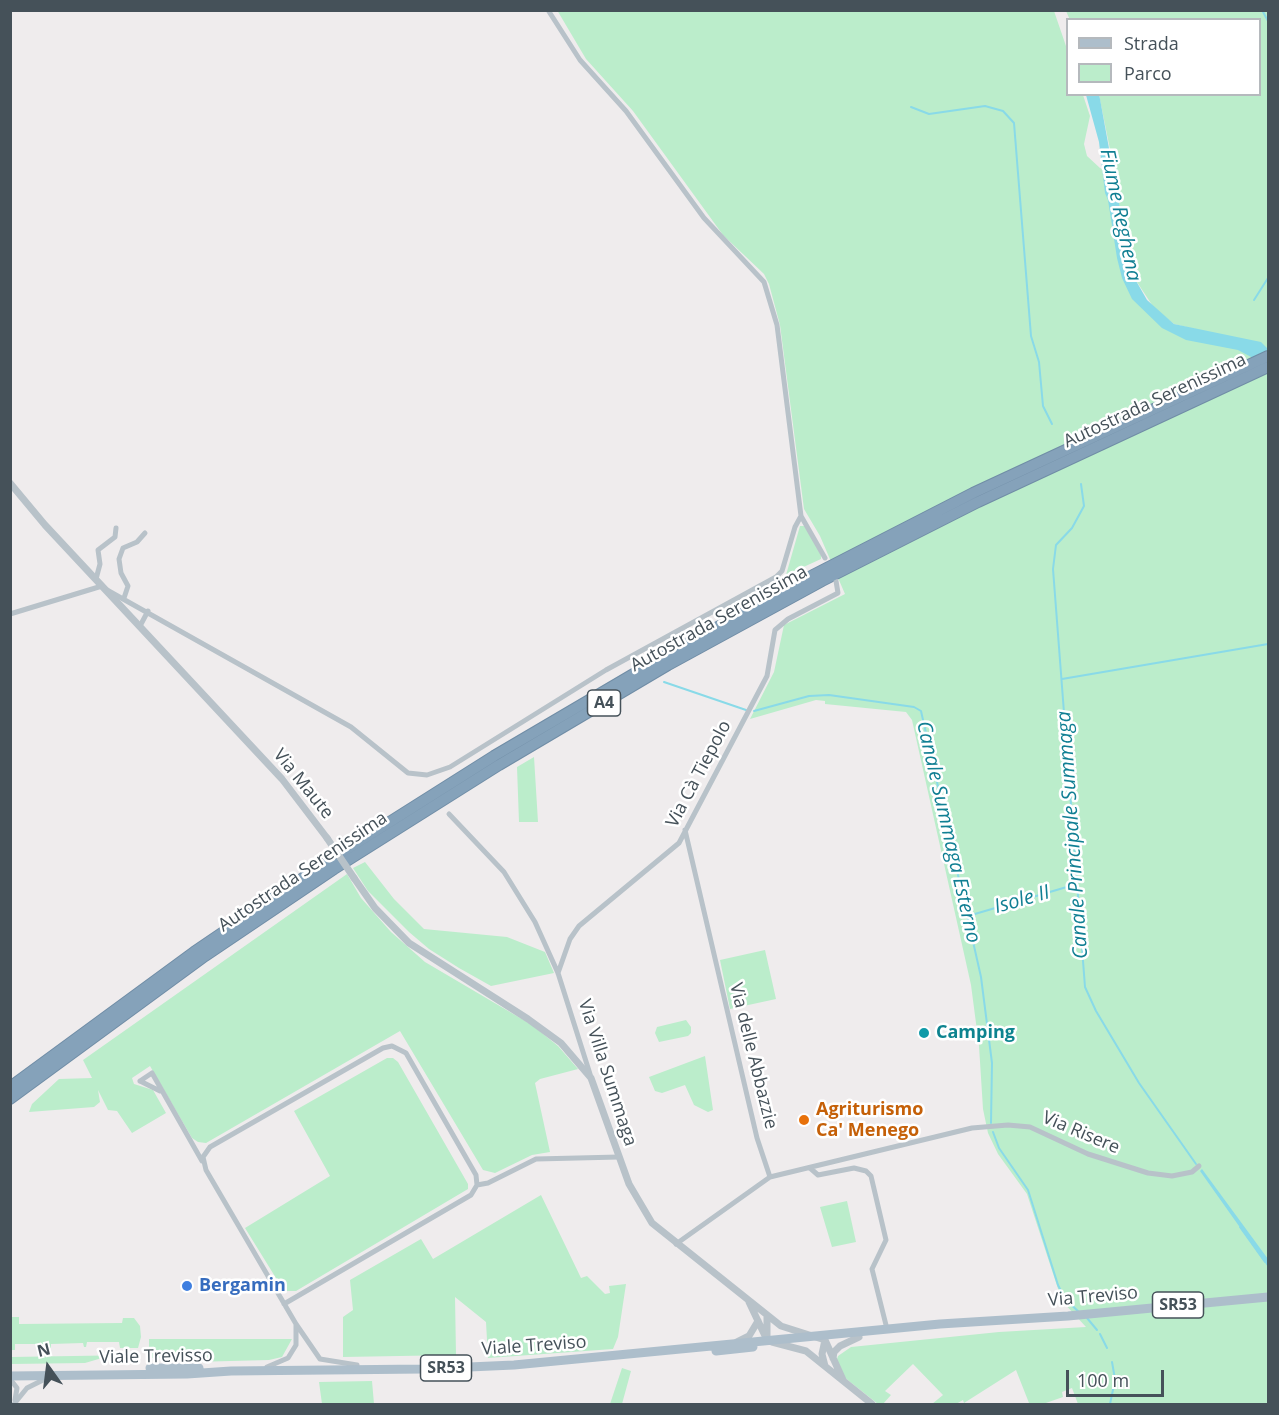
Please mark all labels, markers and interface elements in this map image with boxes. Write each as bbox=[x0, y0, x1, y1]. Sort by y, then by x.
legend bbox=[1066, 18, 1261, 96]
text: Strada bbox=[1124, 31, 1179, 55]
text: Parco bbox=[1124, 61, 1172, 85]
water label: Fiume Reghena bbox=[1094, 147, 1146, 283]
street label: Autostrada Serenissima bbox=[1060, 349, 1250, 453]
street label: Autostrada Serenissima bbox=[627, 561, 811, 677]
road number: A4 bbox=[588, 690, 620, 716]
water label: Canale Principale Summaga bbox=[1052, 710, 1094, 960]
street label: Via Cà Tiepolo bbox=[662, 717, 736, 831]
water label: Canale Summaga Esterno bbox=[911, 719, 985, 945]
street label: Via Maute bbox=[268, 745, 338, 823]
street label: Autostrada Serenissima bbox=[214, 807, 392, 937]
water label: Isole II bbox=[992, 881, 1052, 919]
street label: Via delle Abbazzie bbox=[724, 981, 782, 1131]
street label: Via Villa Summaga bbox=[573, 997, 641, 1149]
place label: Camping bbox=[936, 1022, 1015, 1044]
marker: Camping bbox=[917, 1026, 931, 1040]
place label: Agriturismo Ca' Menego bbox=[816, 1099, 923, 1142]
street label: Via Risere bbox=[1039, 1107, 1123, 1159]
marker: Agriturismo Ca' Menego bbox=[797, 1113, 811, 1127]
place label: Bergamin bbox=[199, 1275, 286, 1297]
marker: Bergamin bbox=[180, 1279, 194, 1293]
street label: Via Treviso bbox=[1047, 1282, 1139, 1312]
road number: SR53 bbox=[1152, 1292, 1204, 1318]
street label: Viale Treviso bbox=[481, 1332, 587, 1360]
north arrow bbox=[18, 1337, 78, 1397]
text: N bbox=[35, 1337, 53, 1362]
street label: Viale Trevisso bbox=[99, 1345, 213, 1369]
road number: SR53 bbox=[420, 1355, 472, 1381]
scale bar bbox=[1069, 1358, 1166, 1396]
text: 100 m bbox=[1077, 1368, 1129, 1392]

